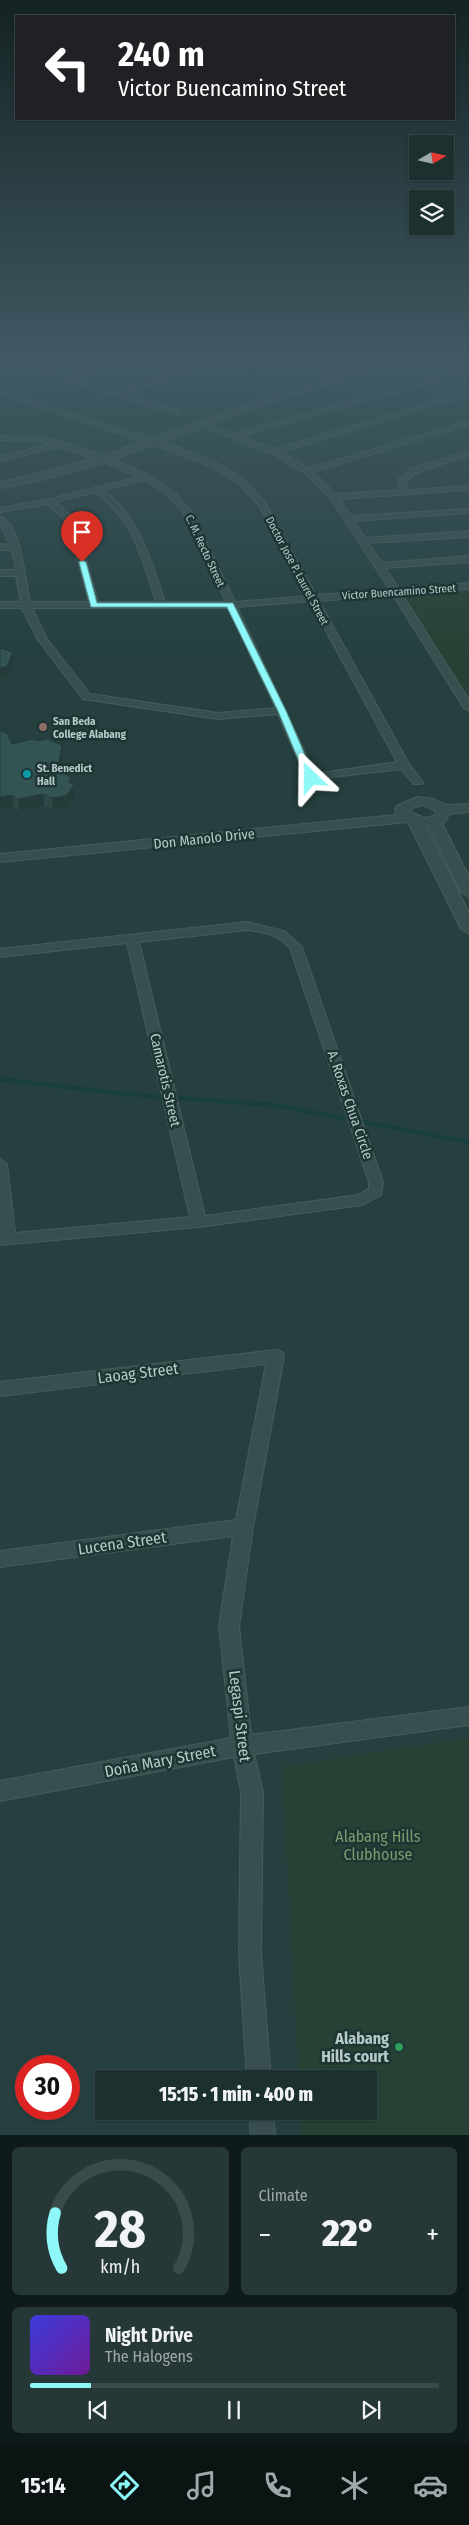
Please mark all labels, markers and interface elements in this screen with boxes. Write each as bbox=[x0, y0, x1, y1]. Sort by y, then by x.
text: 240 m bbox=[118, 33, 205, 75]
icon: left bbox=[35, 35, 100, 100]
text: Victor Buencamino Street bbox=[118, 75, 346, 102]
north arrow bbox=[409, 135, 454, 180]
map controls bbox=[409, 135, 454, 235]
button: layers bbox=[409, 190, 454, 235]
pin bbox=[61, 511, 103, 562]
street label: C. M. Recto Street bbox=[183, 513, 228, 589]
street label: Doctor Jose P. Laurel Street bbox=[263, 515, 331, 628]
icon: arrive bbox=[68, 518, 96, 546]
street label: Victor Buencamino Street bbox=[342, 582, 457, 602]
place label: San Beda College Alabang bbox=[53, 715, 127, 741]
marker: San Beda College Alabang bbox=[37, 721, 49, 733]
position arrow bbox=[284, 751, 336, 803]
place label: St. Benedict Hall bbox=[37, 762, 92, 788]
marker: St. Benedict Hall bbox=[21, 768, 33, 780]
street label: Don Manolo Drive bbox=[153, 825, 256, 853]
street label: Camarotis Street bbox=[146, 1032, 184, 1129]
street label: A. Roxas Chua Circle bbox=[323, 1048, 377, 1162]
street label: Laoag Street bbox=[96, 1359, 180, 1387]
street label: Lucena Street bbox=[77, 1527, 168, 1559]
street label: Legaspi Street bbox=[225, 1669, 255, 1764]
street label: Doña Mary Street bbox=[103, 1741, 218, 1781]
park label: Alabang Hills Clubhouse bbox=[335, 1827, 421, 1864]
place label: Alabang Hills court bbox=[321, 2029, 389, 2066]
marker: Alabang Hills court bbox=[393, 2041, 405, 2053]
speed limit sign: 30 bbox=[15, 2055, 80, 2120]
text: 15:15 · 1 min · 400 m bbox=[159, 2083, 313, 2106]
text: Climate bbox=[259, 2186, 308, 2205]
text: 28 bbox=[93, 2198, 146, 2261]
text: 22° bbox=[322, 2210, 375, 2256]
text: − bbox=[259, 2218, 271, 2251]
text: + bbox=[426, 2218, 439, 2251]
text: km/h bbox=[100, 2256, 140, 2278]
text: Night Drive bbox=[105, 2324, 193, 2347]
text: The Halogens bbox=[105, 2347, 193, 2366]
icon: previous bbox=[84, 2396, 112, 2424]
icon: pause bbox=[220, 2396, 248, 2424]
icon: next bbox=[357, 2396, 385, 2424]
icon: directions bbox=[107, 2468, 142, 2503]
icon: music bbox=[184, 2468, 219, 2503]
icon: phone bbox=[260, 2468, 295, 2503]
icon: climate bbox=[337, 2468, 372, 2503]
icon: car bbox=[413, 2468, 448, 2503]
text: 15:14 bbox=[21, 2472, 66, 2499]

